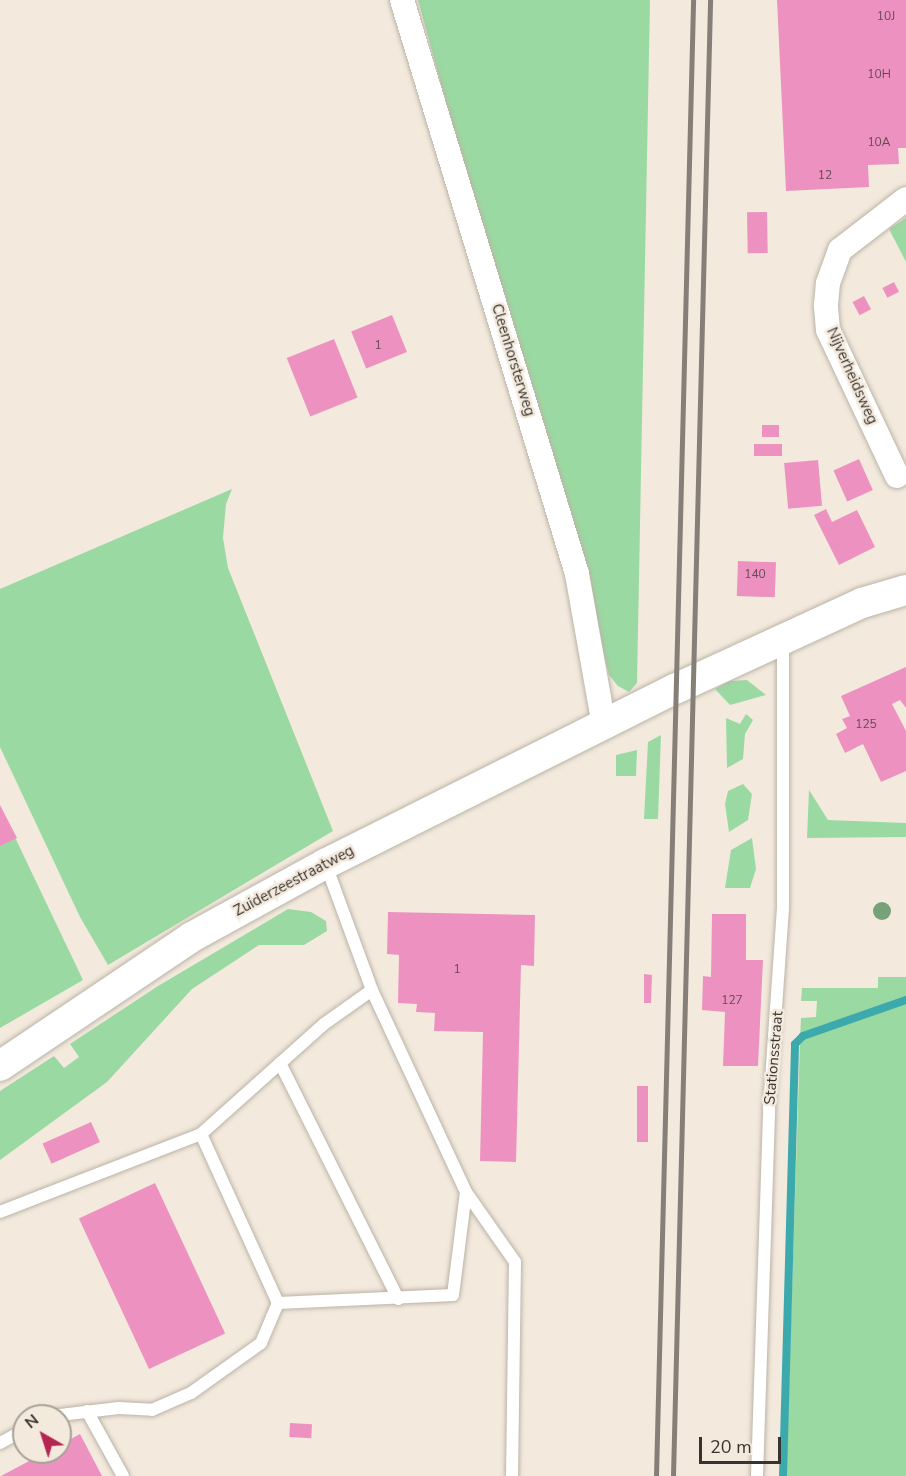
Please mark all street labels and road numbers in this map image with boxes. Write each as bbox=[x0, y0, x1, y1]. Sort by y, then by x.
street label: Cleenhorsterweg bbox=[487, 302, 539, 418]
street label: Nijverheidsweg bbox=[823, 325, 881, 427]
street label: Zuiderzeestraatweg bbox=[231, 842, 357, 920]
street label: Stationsstraat bbox=[761, 1010, 787, 1106]

